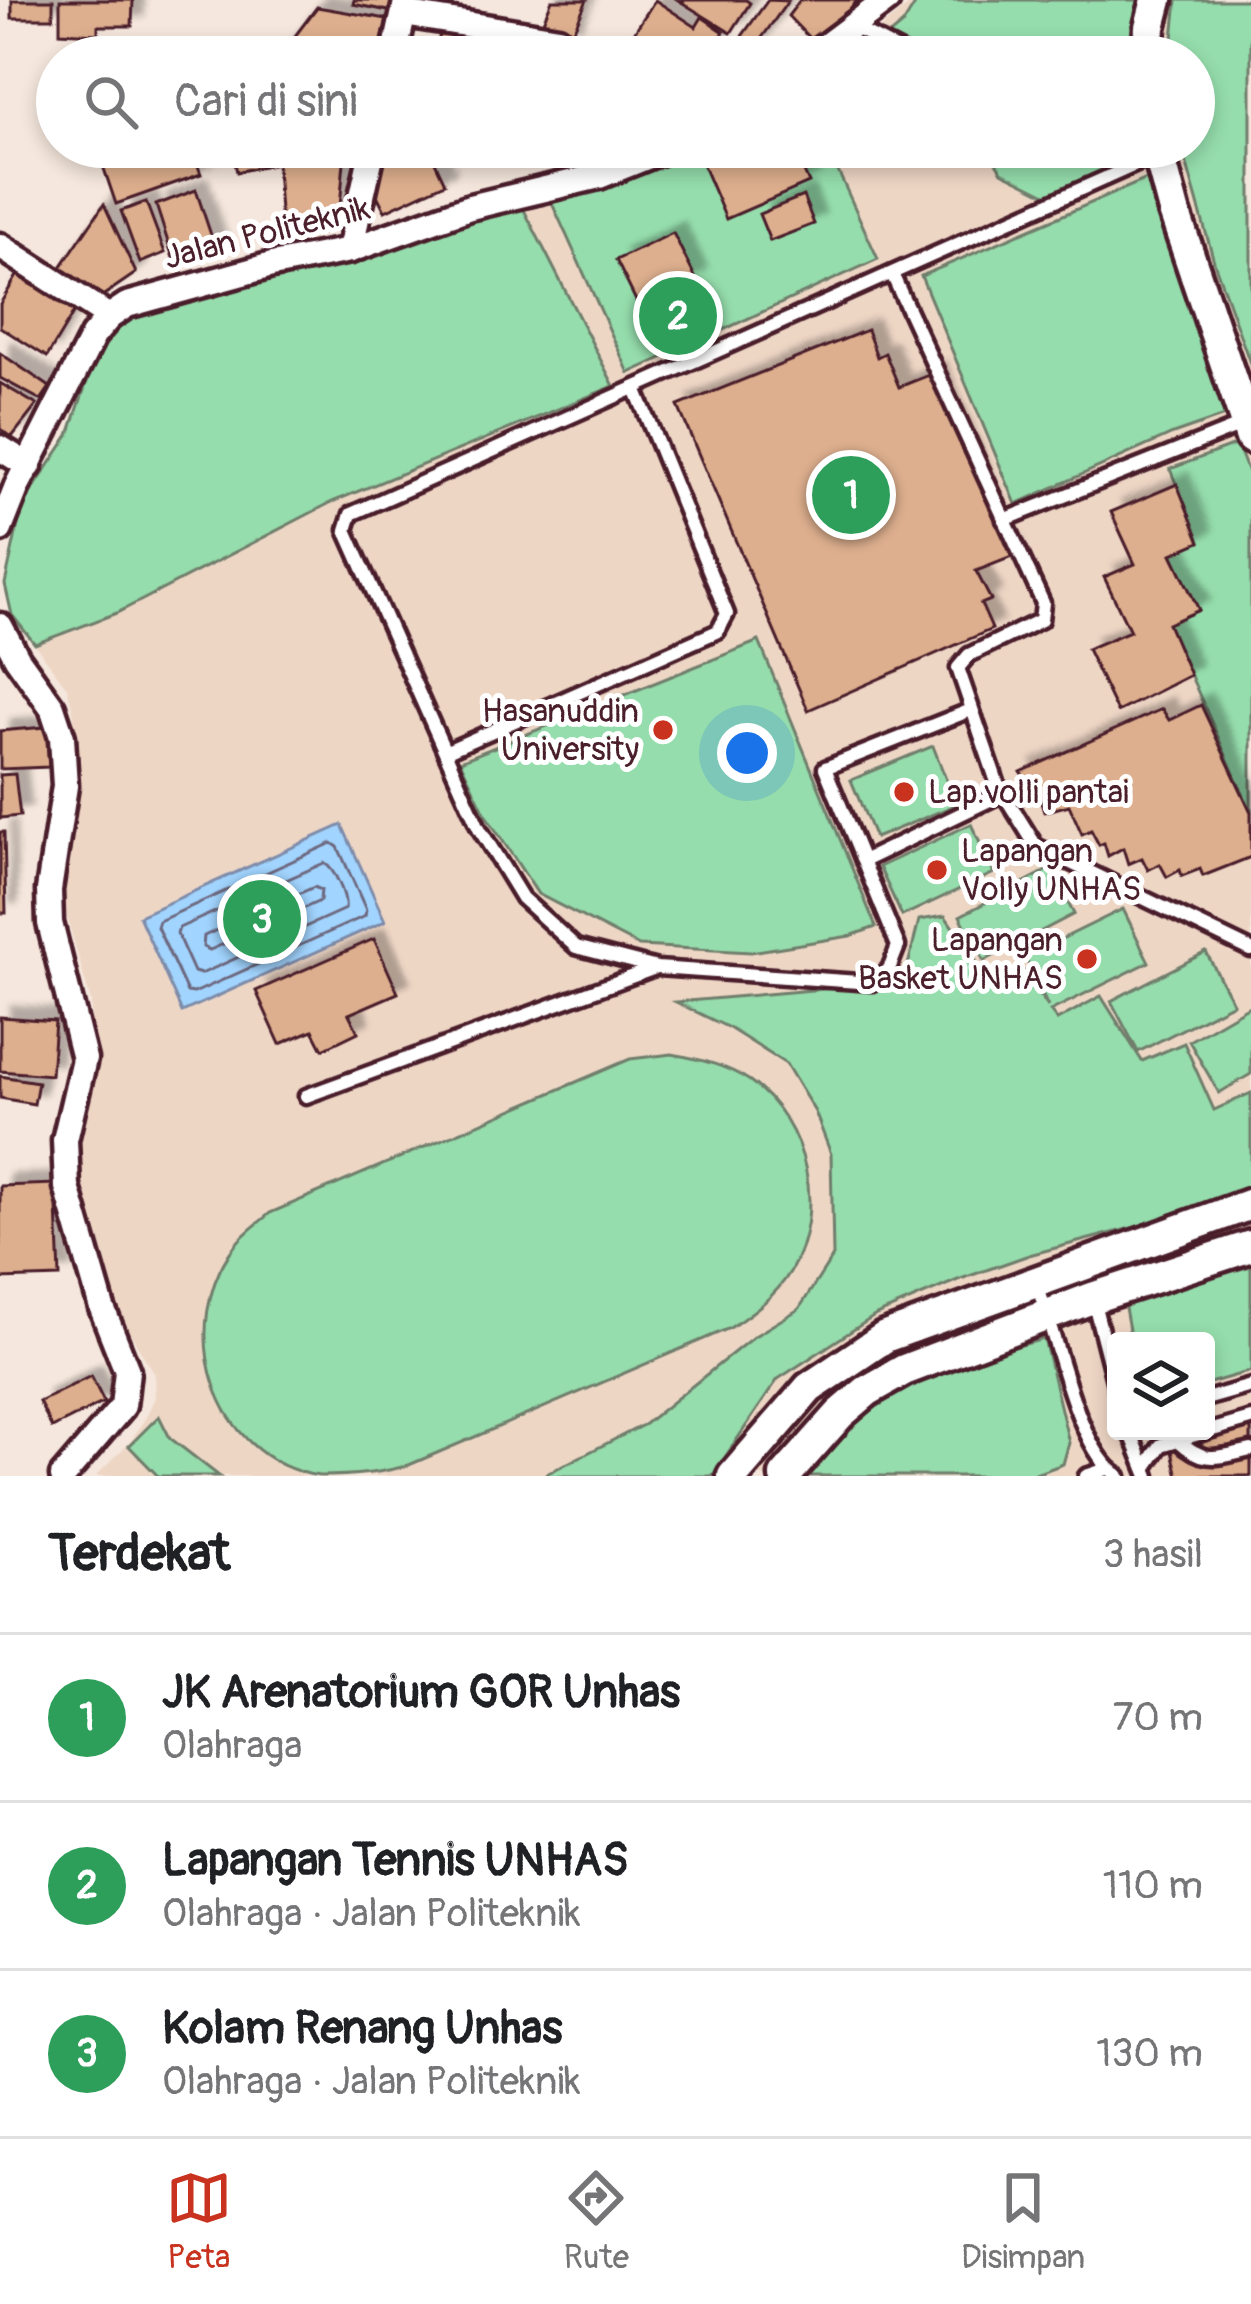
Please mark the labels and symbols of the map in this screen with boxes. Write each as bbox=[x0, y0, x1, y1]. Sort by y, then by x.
street label: Jalan Politeknik bbox=[160, 188, 374, 278]
pin: 2 bbox=[639, 271, 717, 361]
pin: 1 bbox=[812, 450, 890, 540]
place label: Hasanuddin University bbox=[482, 691, 639, 770]
marker: Hasanuddin University bbox=[650, 717, 676, 743]
your location bbox=[717, 723, 777, 783]
place label: Lap.volli pantai bbox=[928, 772, 1129, 813]
marker: Lap.volli pantai bbox=[891, 779, 917, 805]
place label: Lapangan Volly UNHAS bbox=[961, 831, 1141, 910]
marker: Lapangan Volly UNHAS bbox=[924, 857, 950, 883]
pin: 3 bbox=[223, 874, 301, 964]
place label: Lapangan Basket UNHAS bbox=[858, 920, 1063, 999]
marker: Lapangan Basket UNHAS bbox=[1074, 946, 1100, 972]

